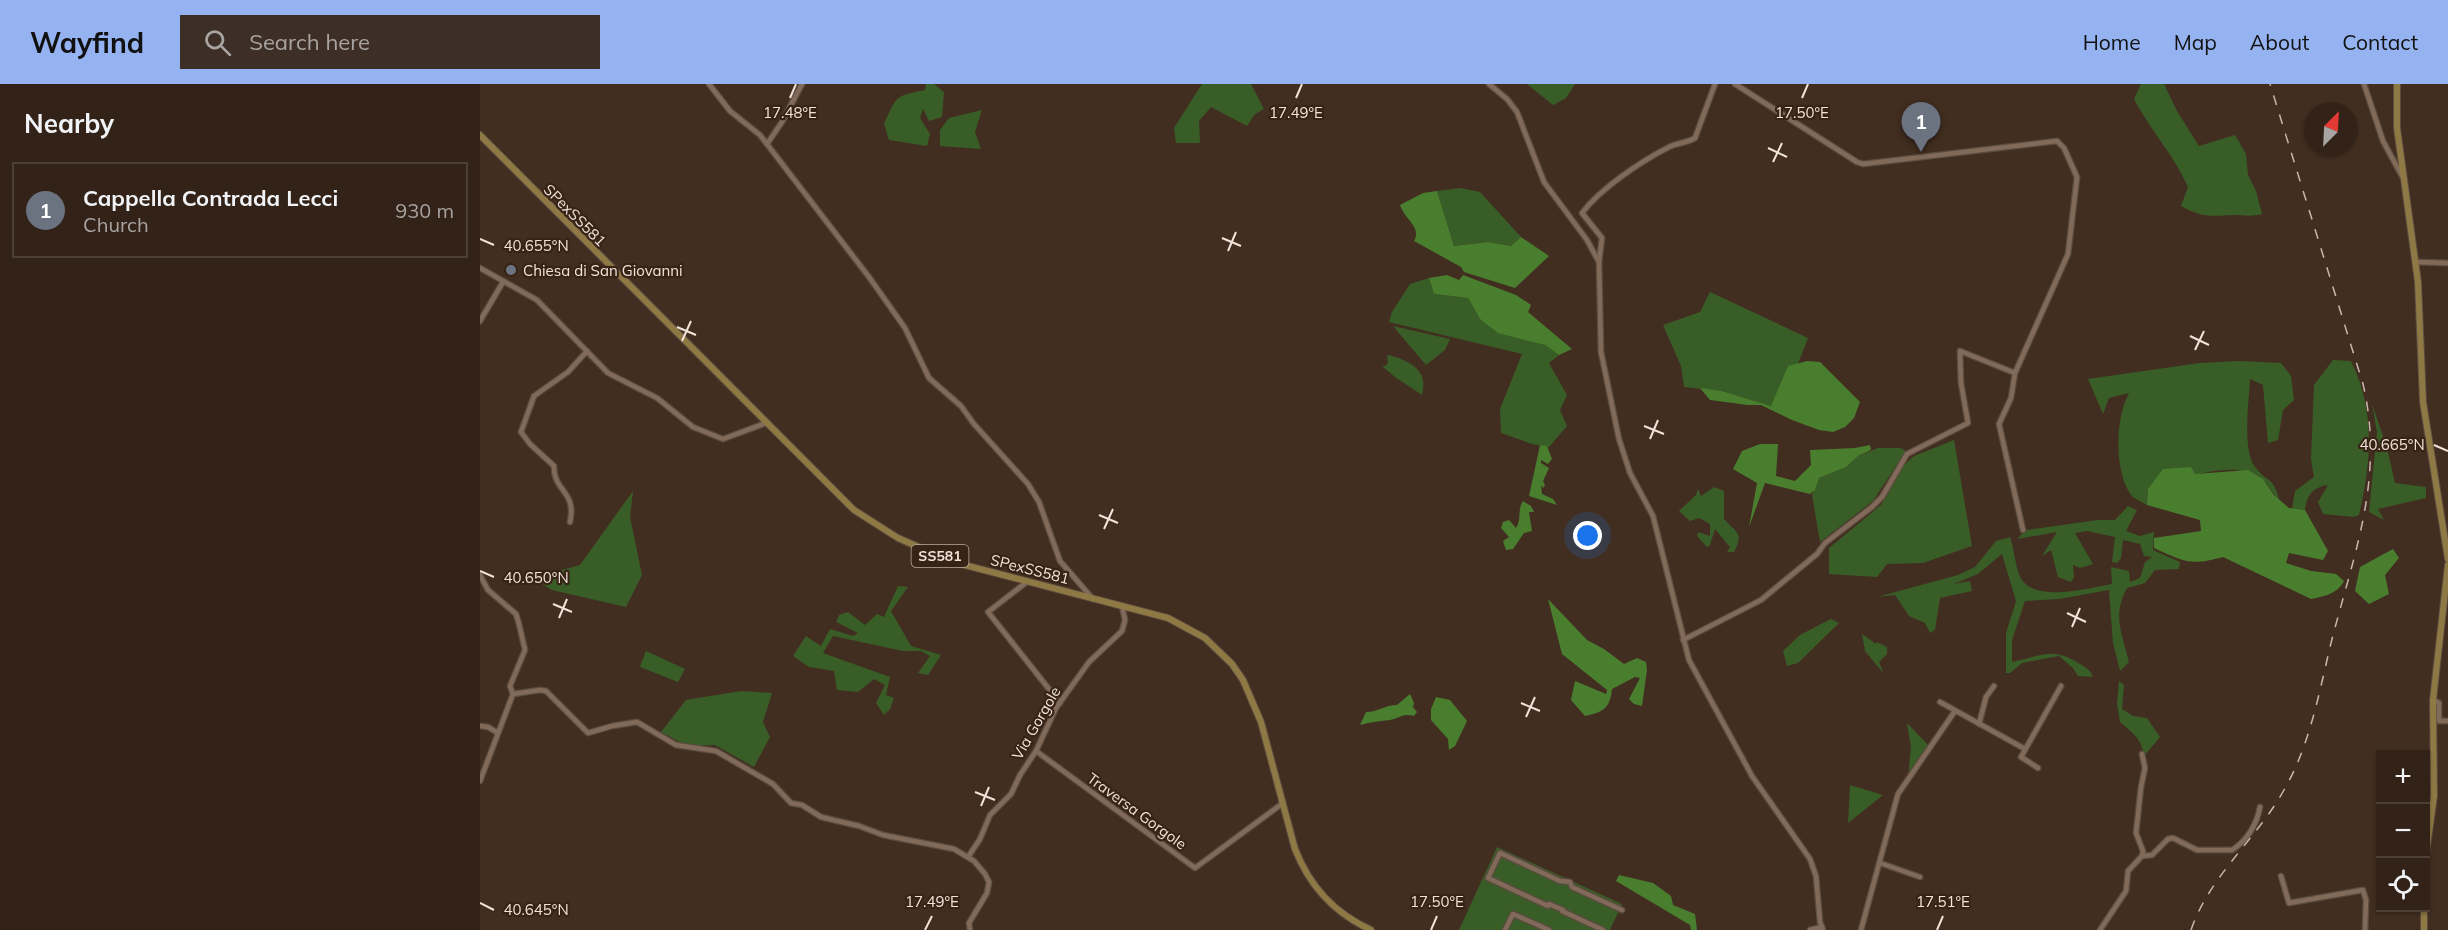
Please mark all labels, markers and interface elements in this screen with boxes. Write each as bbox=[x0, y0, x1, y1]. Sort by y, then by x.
search box bbox=[180, 15, 600, 69]
text: Wayfind bbox=[30, 25, 144, 60]
icon: search bbox=[201, 26, 234, 59]
text: Search here bbox=[249, 28, 370, 56]
text: Home bbox=[2083, 29, 2141, 55]
text: Map bbox=[2174, 29, 2217, 55]
text: About bbox=[2250, 29, 2309, 55]
text: Contact bbox=[2342, 29, 2418, 55]
north arrow bbox=[2304, 102, 2358, 156]
text: 17.48°E bbox=[763, 103, 817, 122]
text: 17.49°E bbox=[1269, 103, 1323, 122]
text: 17.50°E bbox=[1775, 103, 1829, 122]
pin: 1 bbox=[1902, 103, 1940, 152]
text: Nearby bbox=[24, 107, 114, 140]
street label: SPexSS581 bbox=[540, 180, 610, 250]
text: Cappella Contrada Lecci bbox=[83, 184, 338, 212]
text: 1 bbox=[40, 198, 52, 223]
text: 930 m bbox=[395, 198, 454, 223]
text: Church bbox=[83, 212, 149, 237]
text: 40.655°N bbox=[503, 236, 569, 255]
place label: Chiesa di San Giovanni bbox=[523, 261, 683, 280]
marker: Chiesa di San Giovanni bbox=[504, 263, 518, 277]
text: 40.665°N bbox=[2359, 435, 2425, 454]
your location bbox=[1573, 521, 1602, 550]
road number: SS581 bbox=[912, 545, 968, 567]
street label: SPexSS581 bbox=[989, 550, 1071, 588]
text: 40.650°N bbox=[503, 568, 569, 587]
street label: Via Gorgole bbox=[1007, 683, 1065, 763]
map controls bbox=[2376, 750, 2430, 912]
button: + bbox=[2376, 750, 2430, 804]
street label: Traversa Gorgole bbox=[1084, 769, 1190, 853]
button: − bbox=[2376, 804, 2430, 858]
button: locate bbox=[2376, 858, 2430, 912]
text: 17.49°E bbox=[905, 892, 959, 911]
text: 17.50°E bbox=[1410, 892, 1464, 911]
text: 17.51°E bbox=[1916, 892, 1970, 911]
text: 40.645°N bbox=[503, 900, 569, 919]

